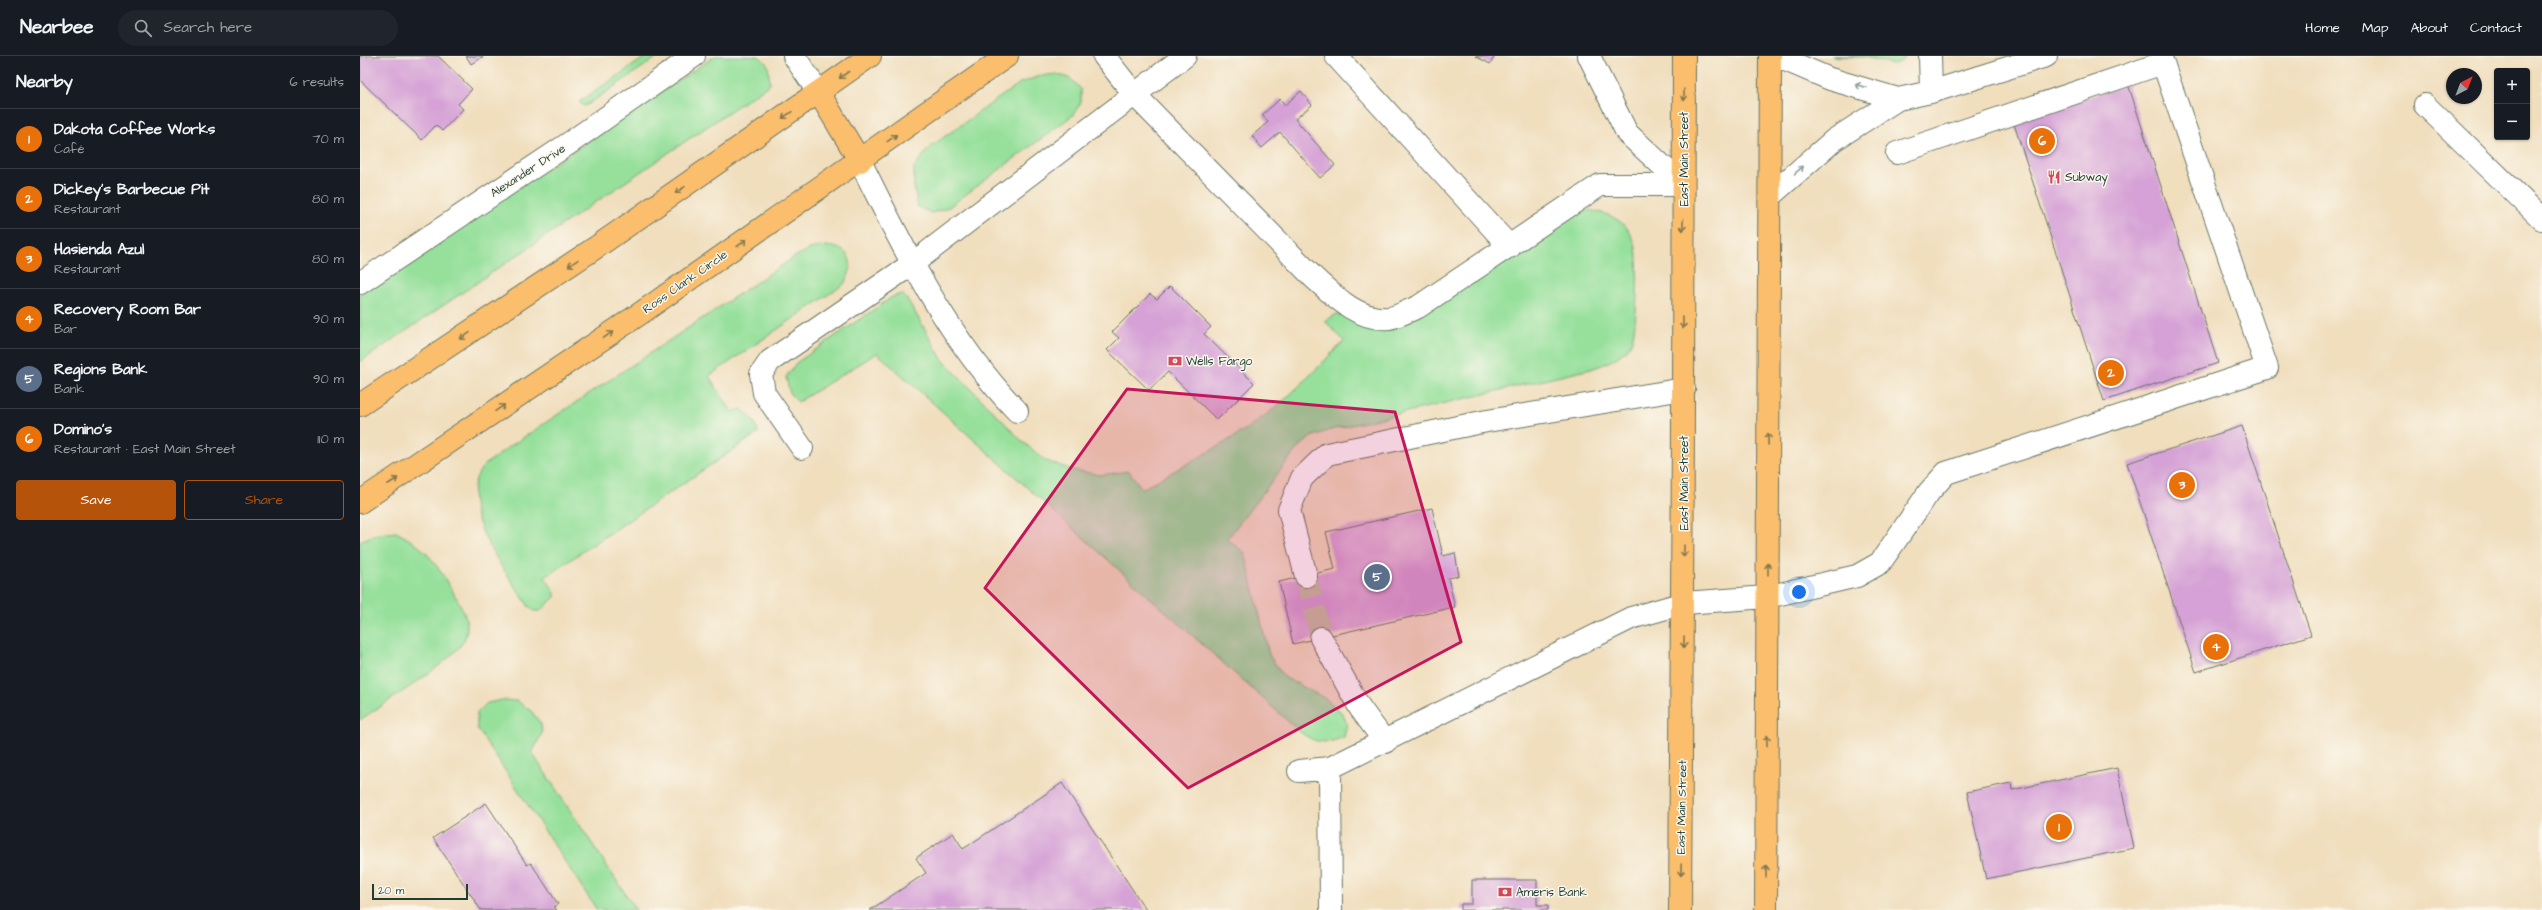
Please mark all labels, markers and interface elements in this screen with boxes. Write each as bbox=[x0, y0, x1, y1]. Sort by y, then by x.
search box bbox=[118, 10, 398, 46]
text: Nearbee bbox=[20, 14, 94, 41]
icon: search bbox=[132, 17, 154, 39]
text: Search here bbox=[164, 17, 252, 38]
text: Home bbox=[2305, 18, 2340, 38]
text: Map bbox=[2362, 18, 2388, 38]
text: About bbox=[2410, 18, 2448, 38]
text: Contact bbox=[2470, 18, 2522, 38]
north arrow bbox=[2446, 68, 2482, 104]
map controls bbox=[2494, 68, 2530, 140]
button: + bbox=[2494, 68, 2530, 104]
text: Nearby bbox=[16, 70, 73, 94]
one-way arrow bbox=[839, 70, 850, 79]
text: 6 results bbox=[289, 73, 344, 91]
one-way arrow bbox=[1855, 82, 1868, 90]
one-way arrow bbox=[1680, 88, 1688, 101]
button: − bbox=[2494, 104, 2530, 140]
one-way arrow bbox=[781, 111, 792, 119]
street label: East Main Street bbox=[1676, 112, 1693, 206]
text: Dakota Coffee Works bbox=[54, 119, 215, 140]
pin: 6 bbox=[2029, 126, 2055, 156]
text: 1 bbox=[28, 130, 30, 148]
text: 70 m bbox=[312, 130, 344, 148]
one-way arrow bbox=[886, 134, 897, 143]
text: Café bbox=[54, 140, 85, 158]
street label: Alexander Drive bbox=[487, 140, 569, 202]
one-way arrow bbox=[1794, 166, 1805, 175]
restaurant icon: Subway bbox=[2046, 169, 2062, 185]
place label: Subway bbox=[2065, 169, 2108, 187]
text: Dickey's Barbecue Pit bbox=[54, 179, 209, 200]
one-way arrow bbox=[675, 186, 686, 194]
text: 2 bbox=[25, 190, 33, 208]
text: 80 m bbox=[312, 190, 344, 208]
text: Restaurant bbox=[54, 200, 121, 218]
one-way arrow bbox=[1679, 218, 1687, 231]
text: Hasienda Azul bbox=[54, 239, 144, 260]
one-way arrow bbox=[736, 239, 747, 247]
street label: Ross Clark Circle bbox=[639, 246, 731, 318]
text: 3 bbox=[26, 250, 32, 268]
text: 80 m bbox=[312, 250, 344, 268]
one-way arrow bbox=[568, 259, 579, 267]
text: Restaurant bbox=[54, 260, 121, 278]
text: Recovery Room Bar bbox=[54, 299, 201, 320]
text: 4 bbox=[25, 310, 33, 328]
text: 90 m bbox=[313, 310, 344, 328]
one-way arrow bbox=[1679, 316, 1687, 329]
text: Bar bbox=[54, 320, 77, 338]
one-way arrow bbox=[602, 331, 613, 339]
one-way arrow bbox=[459, 332, 471, 340]
bank icon: Wells Fargo bbox=[1167, 353, 1183, 369]
place label: Wells Fargo bbox=[1186, 353, 1253, 371]
pin: 2 bbox=[2098, 358, 2124, 388]
text: Regions Bank bbox=[54, 359, 147, 380]
text: 5 bbox=[24, 370, 34, 388]
text: 90 m bbox=[313, 370, 344, 388]
text: Bank bbox=[54, 380, 84, 398]
one-way arrow bbox=[495, 404, 506, 412]
text: Domino's bbox=[54, 419, 112, 440]
text: 6 bbox=[25, 430, 33, 448]
text: 110 m bbox=[317, 430, 344, 448]
one-way arrow bbox=[1765, 433, 1772, 446]
street label: East Main Street bbox=[1676, 436, 1693, 530]
text: Restaurant · East Main Street bbox=[54, 440, 236, 458]
pin: 3 bbox=[2169, 470, 2195, 500]
one-way arrow bbox=[387, 477, 398, 485]
button: Save bbox=[16, 480, 176, 520]
button: Share bbox=[184, 480, 344, 520]
one-way arrow bbox=[1680, 544, 1688, 557]
pin: 5 bbox=[1364, 562, 1390, 592]
one-way arrow bbox=[1764, 563, 1772, 576]
your location bbox=[1789, 582, 1809, 602]
pin: 4 bbox=[2203, 632, 2229, 662]
one-way arrow bbox=[1680, 635, 1688, 648]
one-way arrow bbox=[1763, 735, 1771, 748]
street label: East Main Street bbox=[1673, 759, 1691, 854]
pin: 1 bbox=[2046, 812, 2072, 842]
one-way arrow bbox=[1677, 863, 1685, 876]
one-way arrow bbox=[1762, 865, 1770, 878]
scale bar bbox=[372, 882, 468, 901]
text: 20 m bbox=[378, 883, 404, 898]
bank icon: Ameris Bank bbox=[1497, 884, 1513, 900]
place label: Ameris Bank bbox=[1516, 884, 1587, 901]

